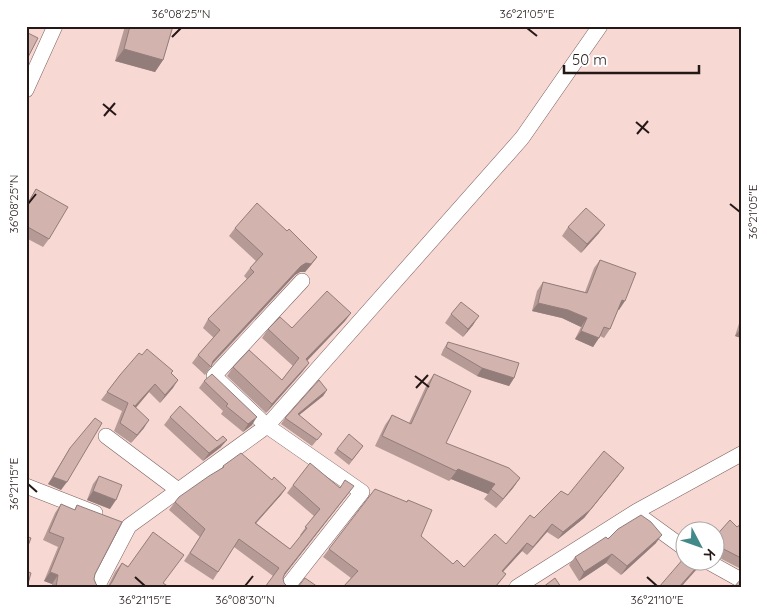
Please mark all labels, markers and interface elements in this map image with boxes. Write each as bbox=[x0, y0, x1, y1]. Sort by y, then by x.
text: 36°08'25"N bbox=[151, 6, 211, 21]
text: 36°21'05"E bbox=[499, 6, 555, 21]
scale bar bbox=[564, 42, 700, 74]
text: 50 m bbox=[572, 50, 607, 69]
text: 36°08'25"N bbox=[6, 174, 21, 234]
text: 36°21'05"E bbox=[745, 184, 760, 240]
text: 36°21'15"E bbox=[6, 458, 21, 510]
north arrow bbox=[674, 520, 724, 570]
text: K bbox=[700, 545, 720, 564]
text: 36°21'15"E bbox=[119, 592, 171, 607]
text: 36°08'30"N bbox=[215, 592, 275, 607]
text: 36°21'10"E bbox=[630, 592, 684, 607]

